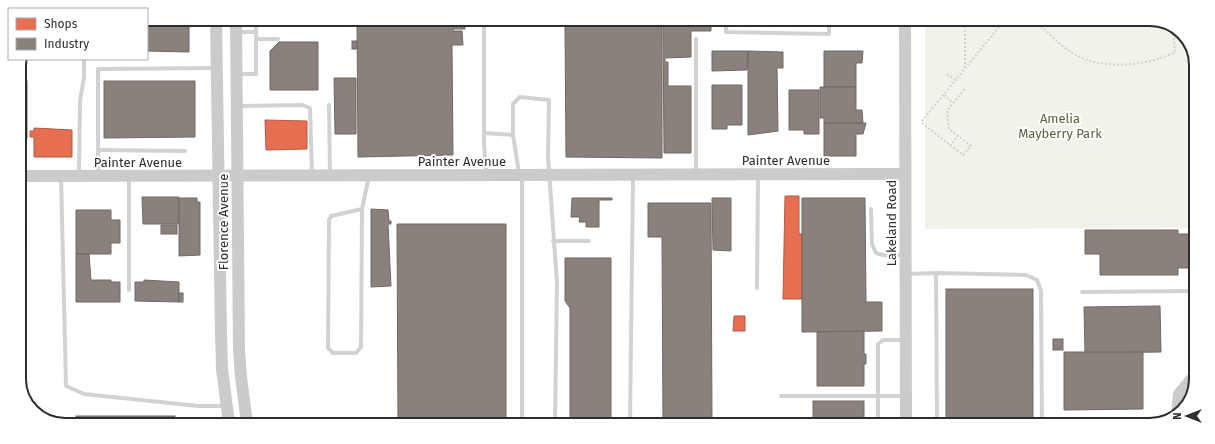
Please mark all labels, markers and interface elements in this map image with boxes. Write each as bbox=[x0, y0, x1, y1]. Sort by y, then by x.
legend bbox=[8, 8, 148, 60]
text: Shops bbox=[44, 17, 78, 31]
text: Industry bbox=[44, 37, 89, 51]
park label: Amelia Mayberry Park bbox=[1018, 111, 1102, 141]
street label: Painter Avenue bbox=[742, 153, 830, 168]
street label: Painter Avenue bbox=[418, 154, 506, 169]
street label: Painter Avenue bbox=[94, 155, 182, 170]
street label: Florence Avenue bbox=[216, 174, 231, 270]
street label: Lakeland Road bbox=[884, 180, 899, 266]
north arrow bbox=[1167, 396, 1207, 436]
text: N bbox=[1171, 412, 1184, 420]

